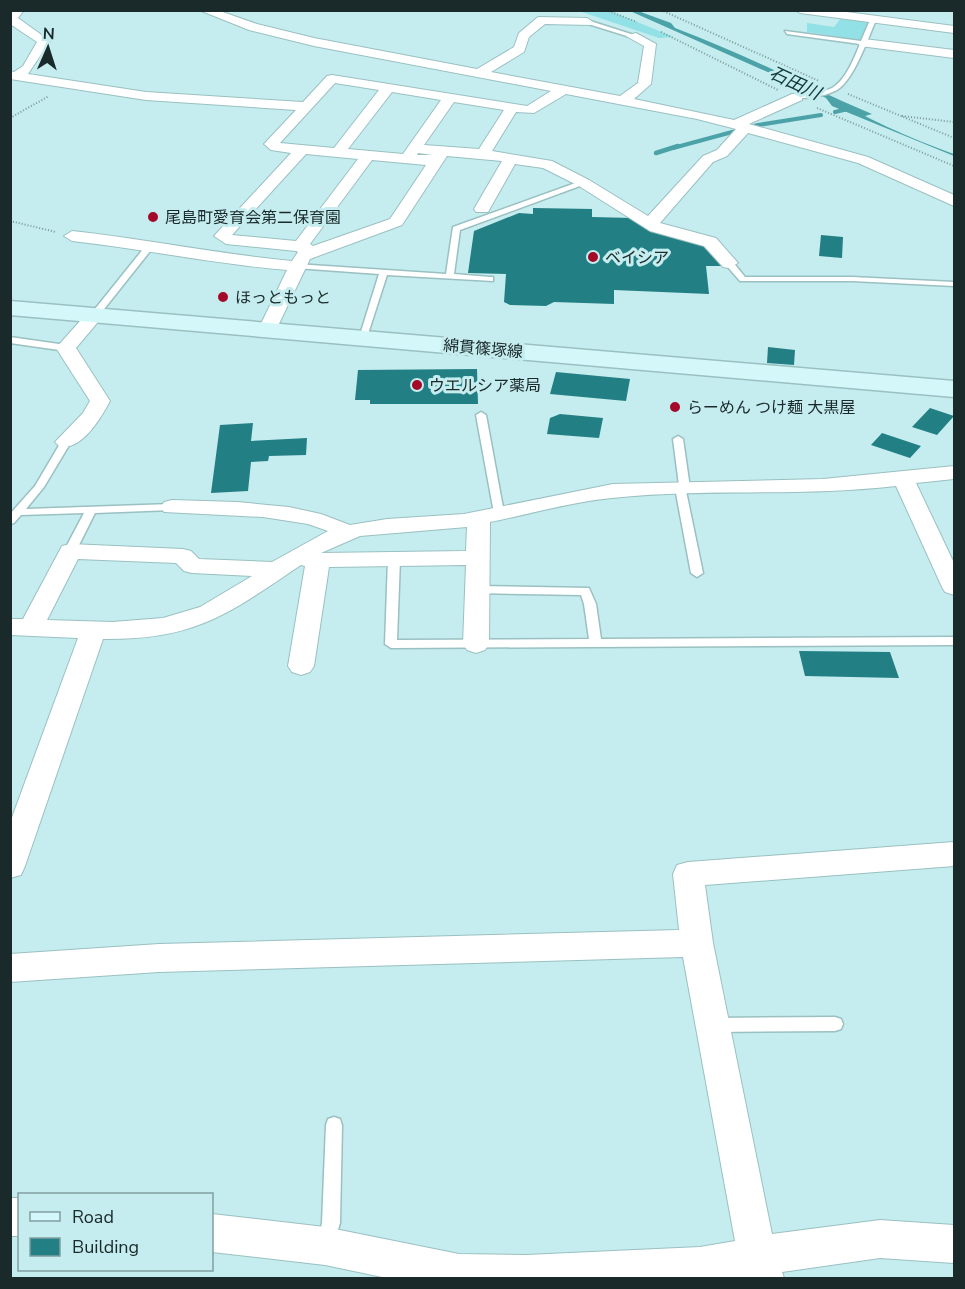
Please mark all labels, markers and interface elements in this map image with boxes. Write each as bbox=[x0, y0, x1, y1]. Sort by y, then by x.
north arrow bbox=[18, 18, 78, 78]
text: N bbox=[42, 23, 55, 45]
water label: 石田川 bbox=[765, 61, 826, 106]
place label: 尾島町愛育会第二保育園 bbox=[165, 207, 341, 229]
marker: 尾島町愛育会第二保育園 bbox=[146, 210, 160, 224]
place label: ベイシア bbox=[605, 247, 669, 269]
marker: ベイシア bbox=[586, 250, 600, 264]
place label: ほっともっと bbox=[235, 287, 331, 309]
marker: ほっともっと bbox=[216, 290, 230, 304]
street label: 綿貫篠塚線 bbox=[442, 335, 524, 363]
place label: ウエルシア薬局 bbox=[429, 375, 541, 397]
marker: ウエルシア薬局 bbox=[410, 378, 424, 392]
place label: らーめん つけ麺 大黒屋 bbox=[687, 397, 855, 419]
marker: らーめん つけ麺 大黒屋 bbox=[668, 400, 682, 414]
legend bbox=[18, 1193, 213, 1271]
text: Road bbox=[72, 1205, 114, 1229]
text: Building bbox=[72, 1235, 139, 1259]

